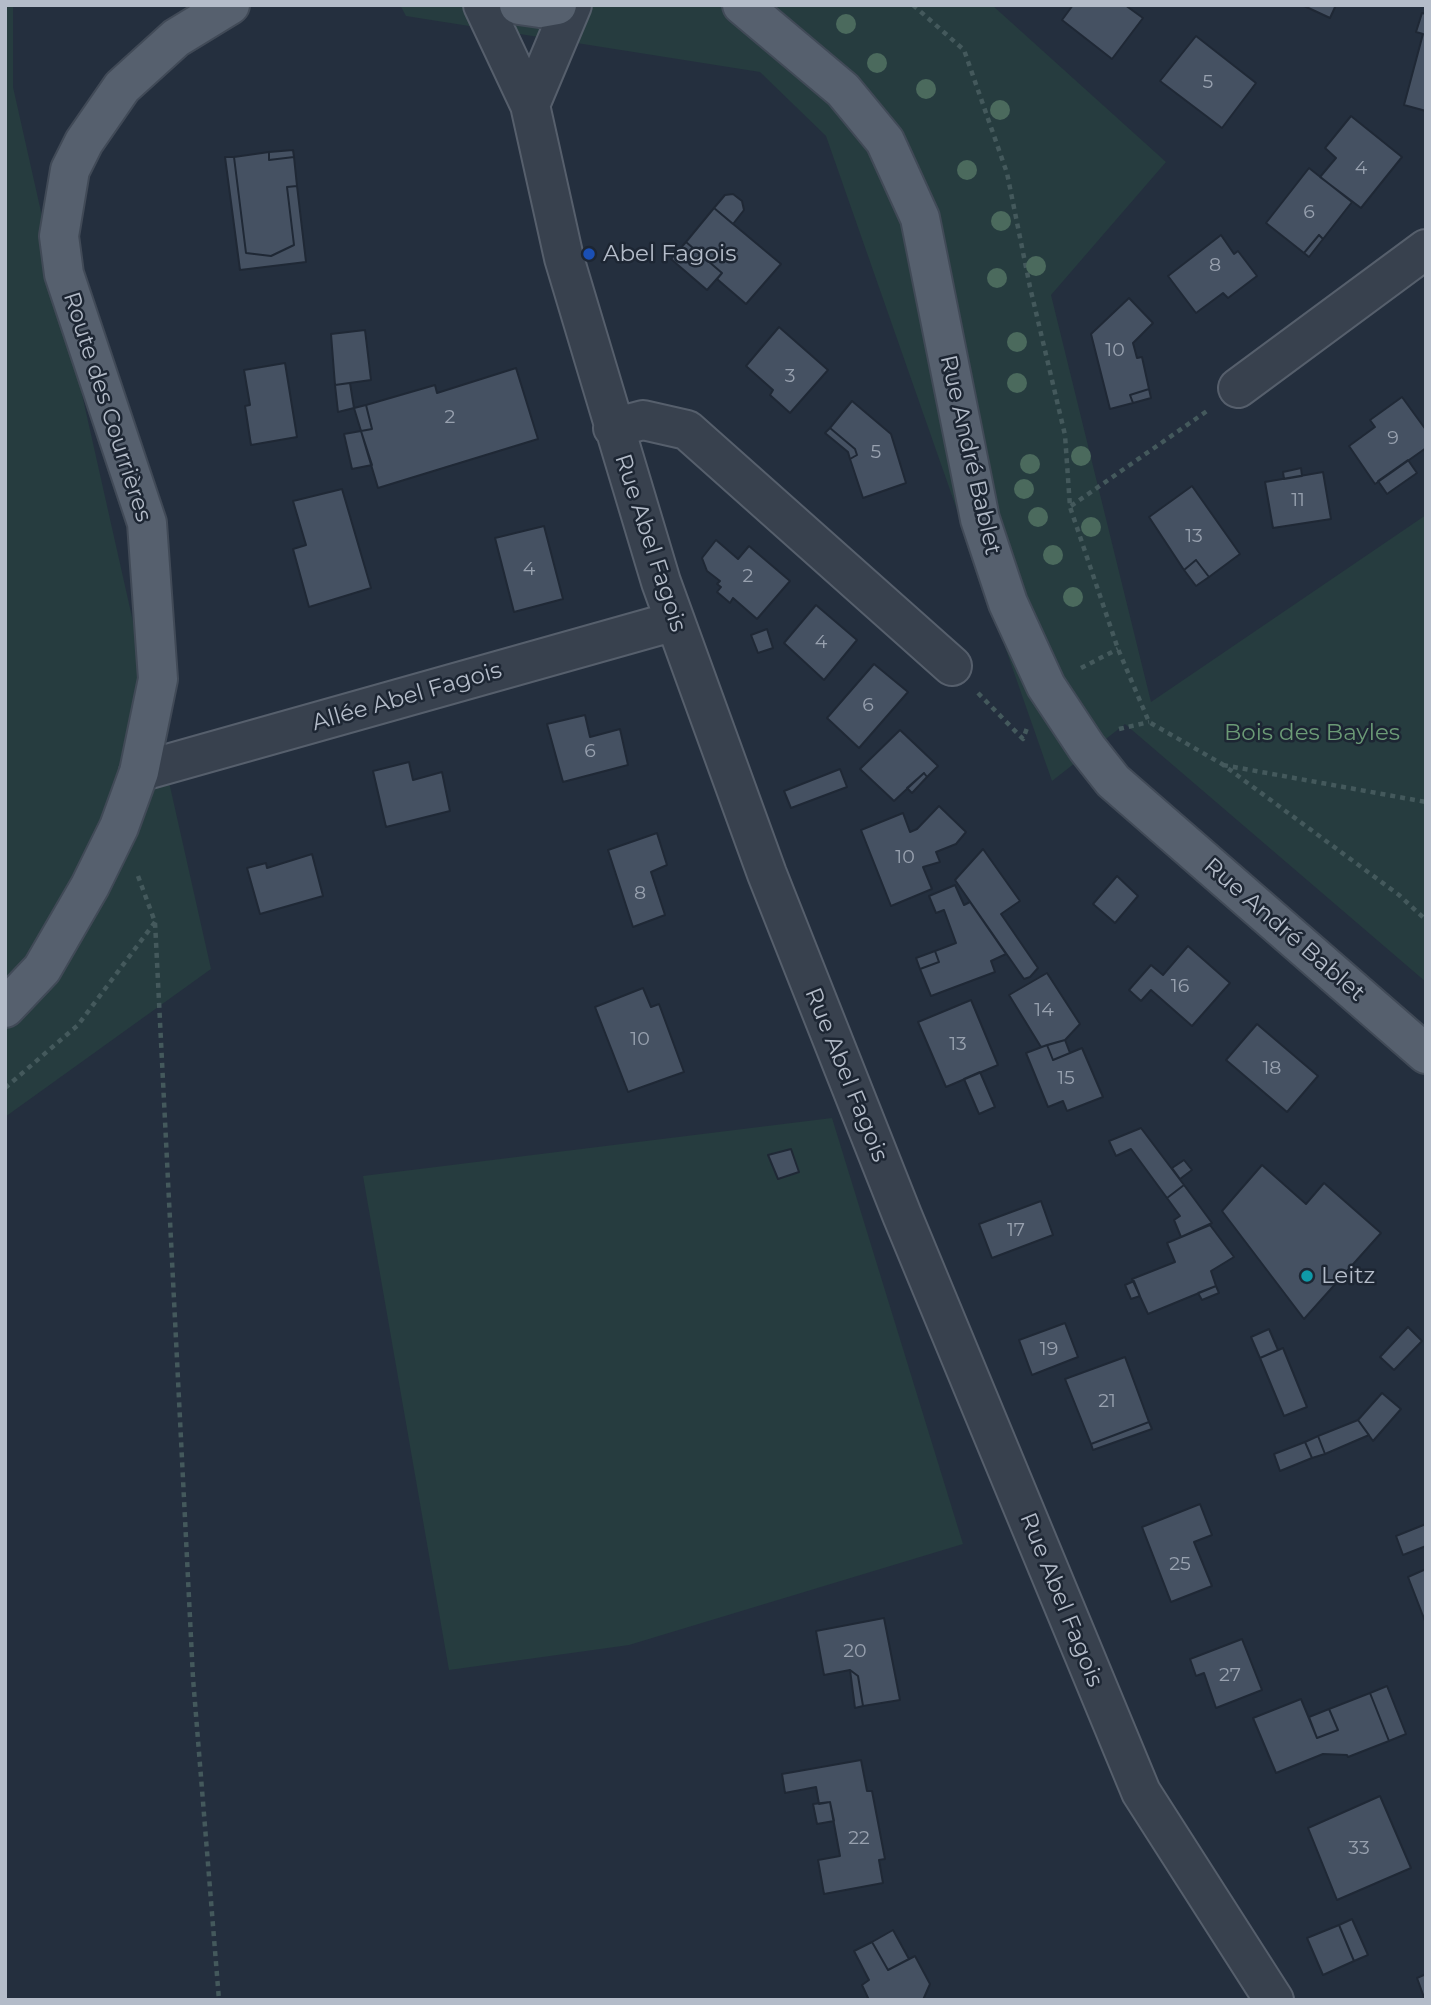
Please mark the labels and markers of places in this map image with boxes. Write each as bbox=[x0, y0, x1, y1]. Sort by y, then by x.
place label: Abel Fagois bbox=[603, 240, 736, 268]
marker: Abel Fagois bbox=[581, 246, 597, 262]
place label: Leitz bbox=[1321, 1262, 1375, 1290]
marker: Leitz bbox=[1299, 1268, 1315, 1284]

